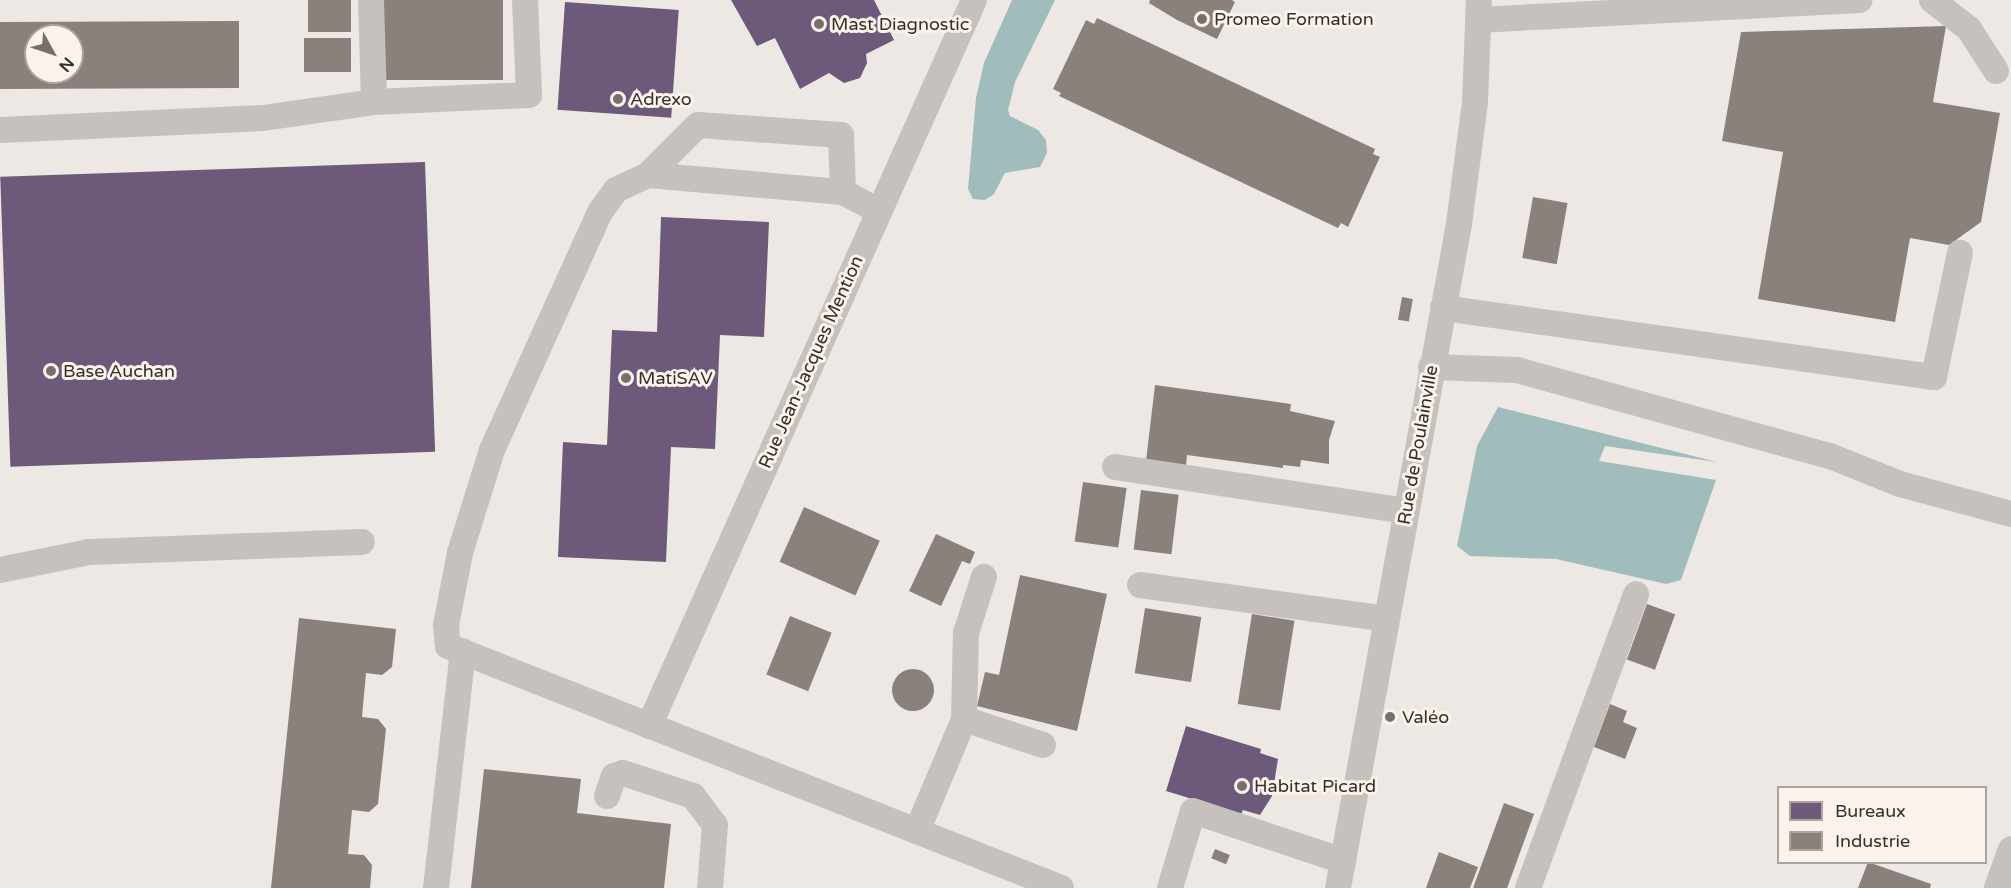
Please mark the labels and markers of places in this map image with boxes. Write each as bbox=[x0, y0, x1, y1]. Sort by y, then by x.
place label: Promeo Formation bbox=[1214, 8, 1374, 30]
marker: Promeo Formation bbox=[1195, 12, 1209, 26]
place label: Mast Diagnostic bbox=[831, 13, 969, 35]
marker: Mast Diagnostic bbox=[812, 17, 826, 31]
place label: Adrexo bbox=[630, 88, 692, 110]
marker: Adrexo bbox=[611, 92, 625, 106]
place label: Base Auchan bbox=[63, 360, 175, 382]
marker: Base Auchan bbox=[44, 364, 58, 378]
place label: MatiSAV bbox=[638, 367, 713, 389]
marker: MatiSAV bbox=[619, 371, 633, 385]
place label: Valéo bbox=[1402, 706, 1449, 728]
marker: Valéo bbox=[1383, 710, 1397, 724]
place label: Habitat Picard bbox=[1254, 775, 1376, 797]
marker: Habitat Picard bbox=[1235, 779, 1249, 793]

